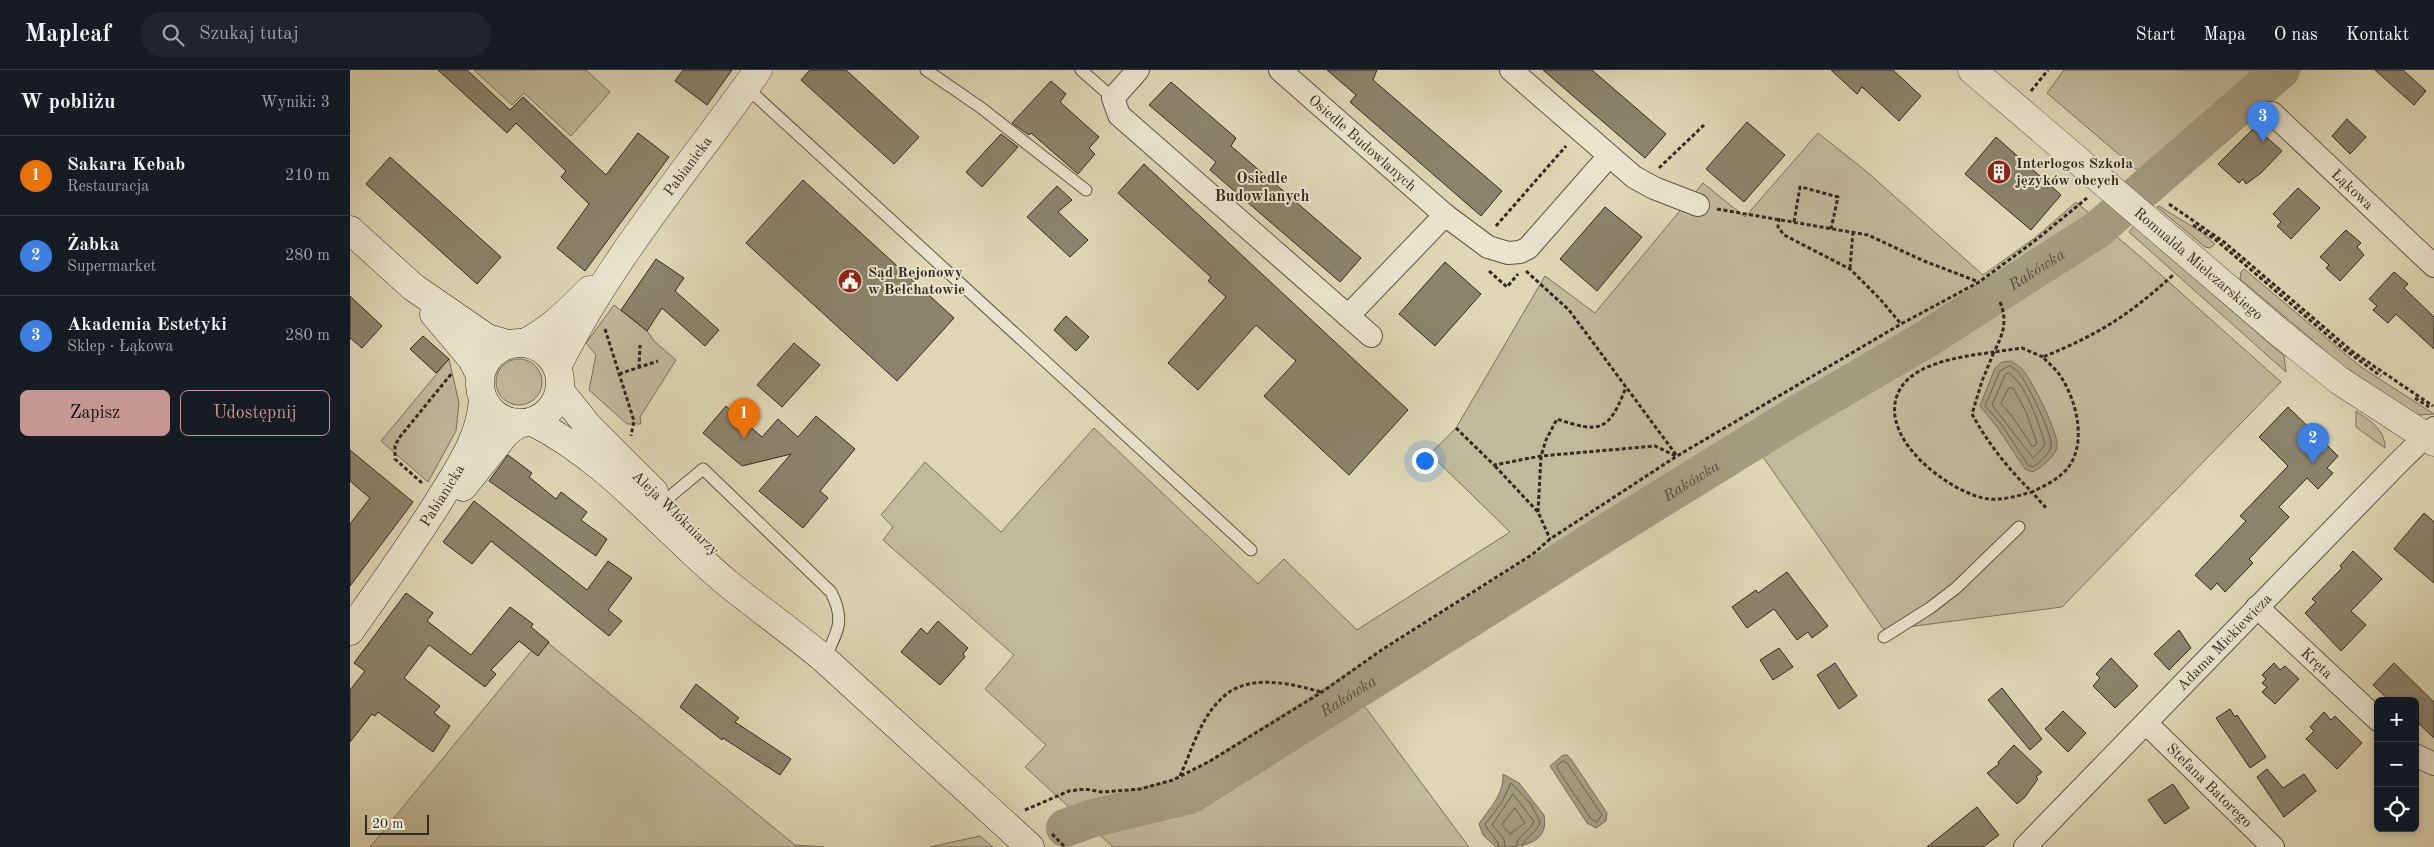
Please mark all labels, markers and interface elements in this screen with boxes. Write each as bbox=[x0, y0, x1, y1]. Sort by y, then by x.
search box bbox=[141, 12, 491, 57]
icon: search bbox=[159, 21, 187, 49]
text: Mapleaf bbox=[25, 23, 111, 47]
text: Szukaj tutaj bbox=[199, 25, 299, 44]
text: Start bbox=[2136, 26, 2176, 44]
text: Mapa bbox=[2204, 26, 2246, 44]
text: O nas bbox=[2274, 26, 2318, 44]
text: Kontakt bbox=[2346, 26, 2409, 44]
text: W pobliżu bbox=[20, 92, 115, 113]
street label: Osiedle Budowlanych bbox=[1305, 93, 1418, 195]
text: Wyniki: 3 bbox=[261, 95, 330, 111]
pin: 3 bbox=[2247, 101, 2279, 142]
street label: Pabianicka bbox=[662, 134, 716, 199]
text: Sakara Kebab bbox=[67, 156, 185, 175]
place label: Interlogos Szkoła języków obcych bbox=[2015, 157, 2133, 189]
building icon: Interlogos Szkoła języków obcych bbox=[1986, 159, 2012, 185]
street label: Łąkowa bbox=[2328, 167, 2376, 214]
text: 1 bbox=[31, 168, 41, 184]
text: 210 m bbox=[285, 168, 330, 184]
district label: Osiedle Budowlanych bbox=[1214, 171, 1310, 205]
text: Restauracja bbox=[67, 179, 149, 195]
street label: Romualda Mielczarskiego bbox=[2130, 206, 2265, 324]
text: Żabka bbox=[67, 236, 119, 255]
water label: Rakówka bbox=[2006, 247, 2069, 295]
text: 2 bbox=[31, 248, 41, 264]
text: 280 m bbox=[285, 248, 330, 264]
text: Supermarket bbox=[67, 259, 156, 275]
place label: Sąd Rejonowy w Bełchatowie bbox=[868, 266, 965, 298]
public building icon: Sąd Rejonowy w Bełchatowie bbox=[837, 268, 863, 294]
text: Akademia Estetyki bbox=[67, 316, 227, 335]
text: 3 bbox=[31, 328, 41, 344]
text: 280 m bbox=[285, 328, 330, 344]
text: Sklep · Łąkowa bbox=[67, 339, 173, 355]
button: Zapisz bbox=[20, 390, 170, 436]
button: Udostępnij bbox=[180, 390, 330, 436]
pin: 1 bbox=[728, 398, 760, 439]
pin: 2 bbox=[2297, 423, 2329, 464]
your location bbox=[1412, 448, 1438, 474]
water label: Rakówka bbox=[1660, 458, 1723, 506]
street label: Pabianicka bbox=[418, 462, 469, 530]
street label: Aleja Włókniarzy bbox=[629, 469, 721, 559]
street label: Adama Mickiewicza bbox=[2175, 591, 2276, 694]
street label: Kręta bbox=[2297, 646, 2335, 683]
water label: Rakówka bbox=[1317, 673, 1380, 721]
map controls bbox=[2374, 697, 2419, 832]
button: + bbox=[2374, 697, 2419, 742]
street label: Stefana Batorego bbox=[2163, 742, 2254, 831]
button: − bbox=[2374, 742, 2419, 787]
button: locate bbox=[2374, 787, 2419, 832]
scale bar bbox=[365, 812, 429, 835]
text: 20 m bbox=[372, 817, 403, 831]

